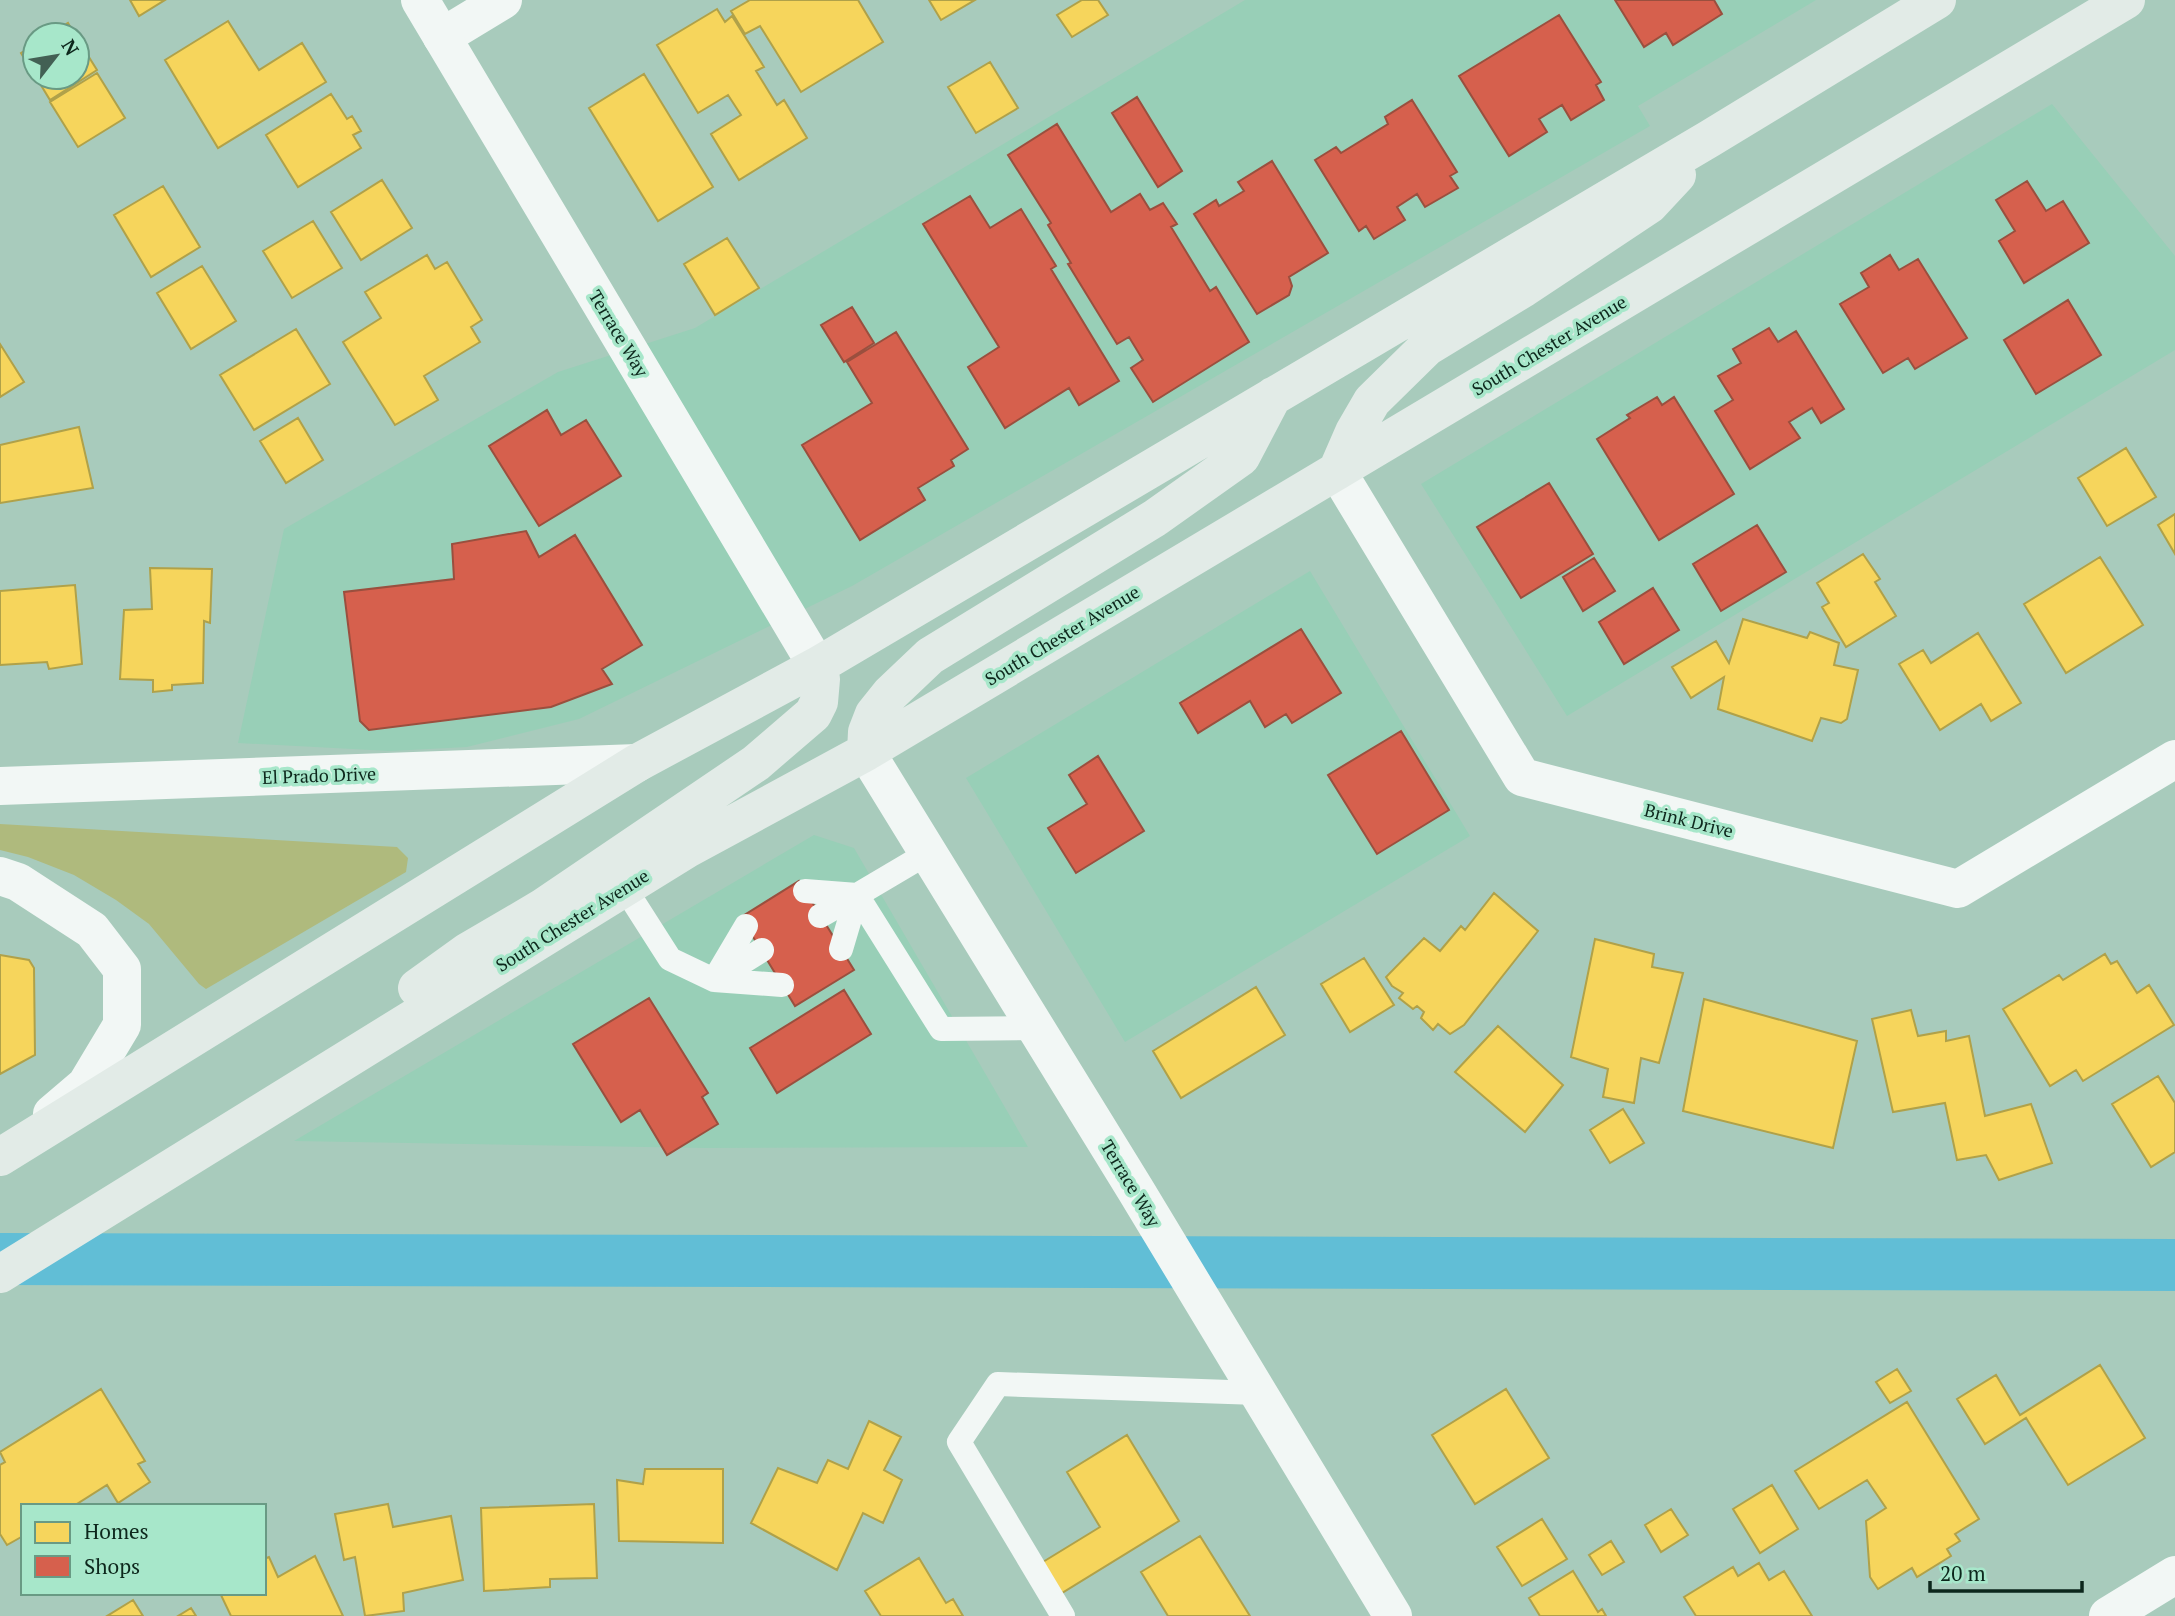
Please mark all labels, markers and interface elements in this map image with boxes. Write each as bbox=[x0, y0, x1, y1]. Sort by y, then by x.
north arrow bbox=[21, 21, 91, 91]
text: N bbox=[57, 34, 86, 60]
street label: Terrace Way bbox=[584, 285, 655, 382]
street label: South Chester Avenue bbox=[1467, 289, 1631, 401]
street label: South Chester Avenue bbox=[980, 579, 1144, 691]
street label: El Prado Drive bbox=[261, 761, 377, 789]
street label: Brink Drive bbox=[1642, 797, 1736, 843]
street label: South Chester Avenue bbox=[491, 863, 653, 977]
street label: Terrace Way bbox=[1096, 1135, 1167, 1232]
legend bbox=[21, 1504, 266, 1595]
text: Homes bbox=[84, 1517, 149, 1545]
scale bar bbox=[1930, 1550, 2082, 1594]
text: Shops bbox=[84, 1552, 140, 1580]
text: 20 m bbox=[1940, 1559, 1986, 1587]

